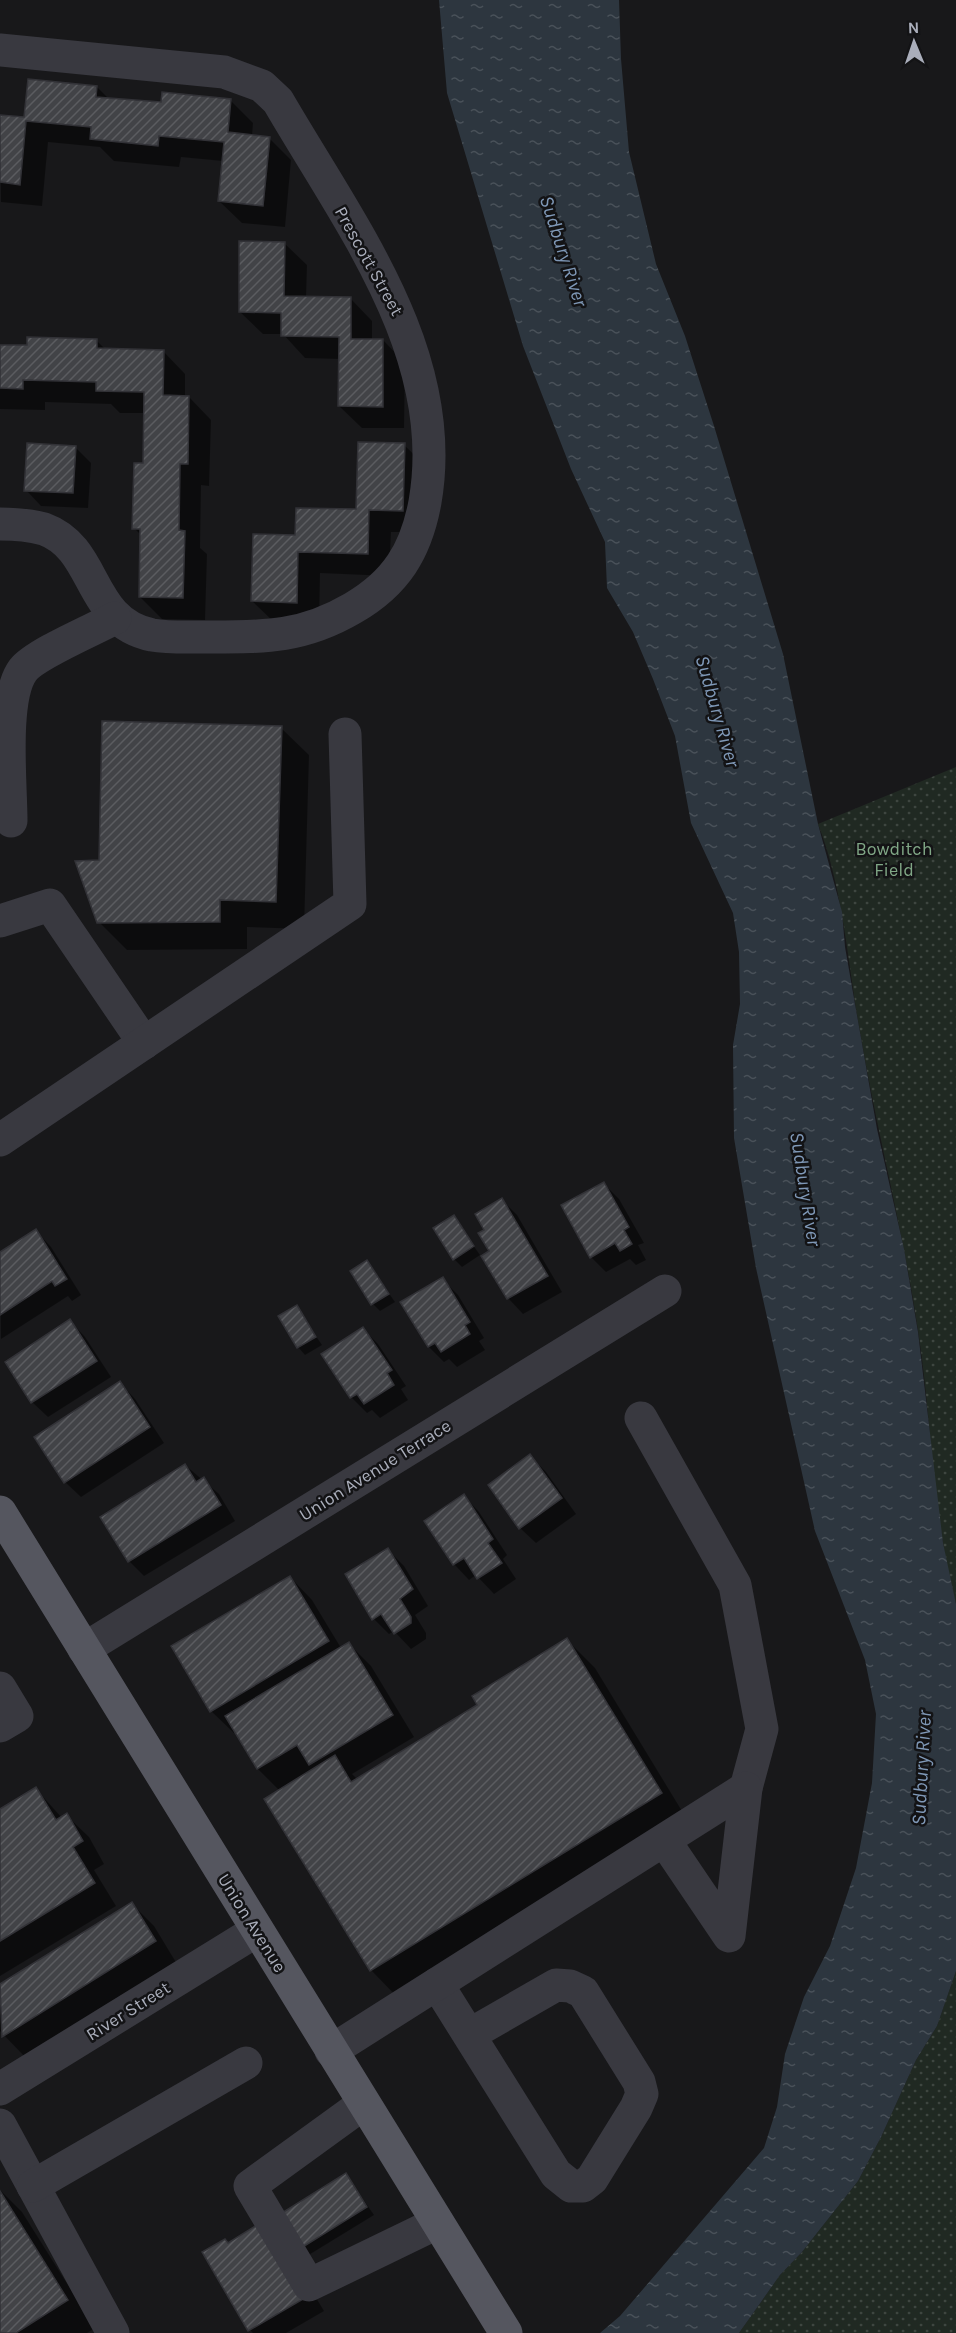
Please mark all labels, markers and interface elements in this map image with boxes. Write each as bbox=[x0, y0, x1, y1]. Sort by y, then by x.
north arrow bbox=[884, 12, 944, 72]
text: N bbox=[907, 18, 920, 37]
water label: Sudbury River bbox=[535, 193, 593, 311]
street label: Prescott Street bbox=[330, 203, 408, 320]
water label: Sudbury River bbox=[691, 653, 745, 771]
park label: Bowditch Field bbox=[855, 838, 933, 881]
water label: Sudbury River bbox=[785, 1130, 826, 1249]
street label: Union Avenue Terrace bbox=[295, 1414, 455, 1526]
water label: Sudbury River bbox=[907, 1709, 936, 1826]
street label: Union Avenue bbox=[213, 1870, 291, 1976]
street label: River Street bbox=[82, 1976, 174, 2045]

